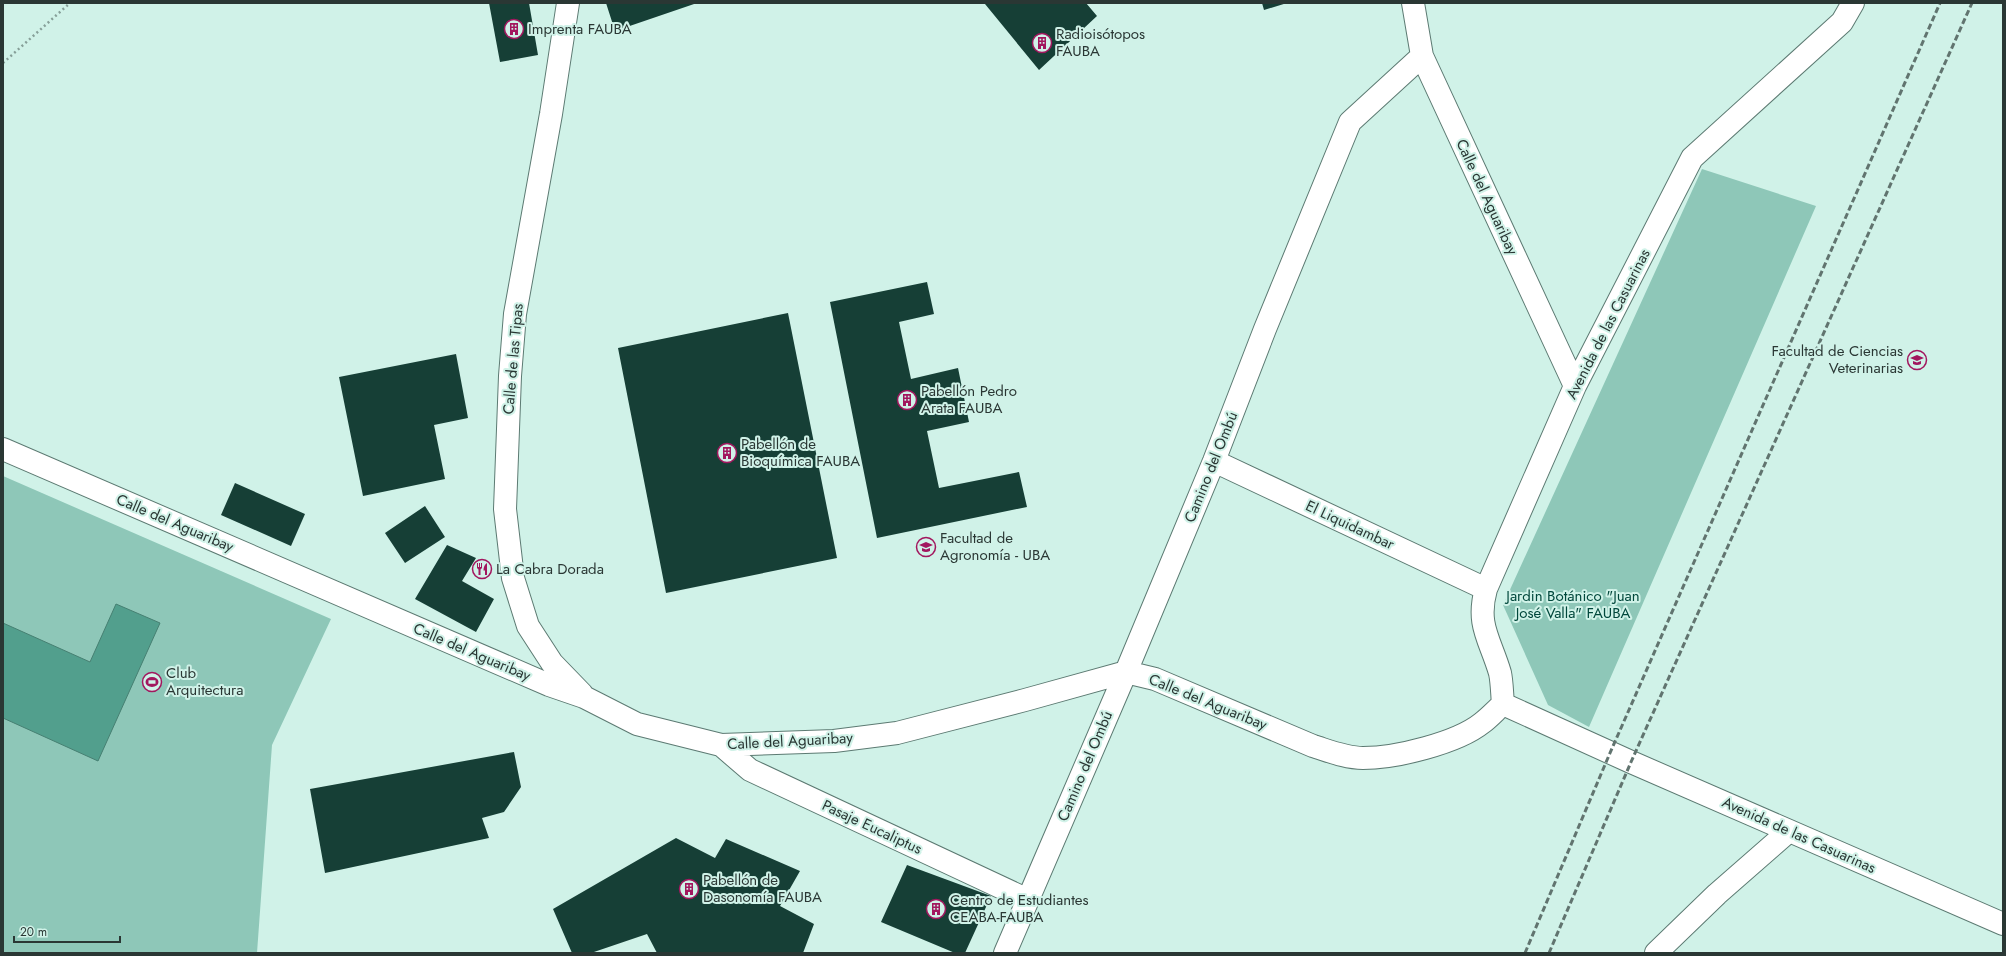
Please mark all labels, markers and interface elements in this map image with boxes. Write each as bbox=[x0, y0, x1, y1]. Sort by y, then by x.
building icon: Imprenta FAUBA bbox=[503, 18, 525, 40]
place label: Imprenta FAUBA bbox=[528, 18, 632, 40]
place label: Radioisótopos FAUBA bbox=[1056, 23, 1145, 62]
building icon: Radioisótopos FAUBA bbox=[1031, 32, 1053, 54]
street label: Calle del Aguaribay bbox=[1450, 135, 1524, 259]
street label: Avenida de las Casuarinas bbox=[1560, 245, 1656, 403]
street label: Calle de las Tipas bbox=[497, 303, 529, 415]
place label: Facultad de Ciencias Veterinarias bbox=[1771, 340, 1903, 379]
school or university icon: Facultad de Ciencias Veterinarias bbox=[1906, 349, 1928, 371]
place label: Pabellón Pedro Arata FAUBA bbox=[921, 380, 1017, 419]
building icon: Pabellón Pedro Arata FAUBA bbox=[896, 389, 918, 411]
street label: Camino del Ombú bbox=[1179, 408, 1243, 526]
place label: Pabellón de Bioquímica FAUBA bbox=[741, 433, 860, 472]
building icon: Pabellón de Bioquímica FAUBA bbox=[716, 442, 738, 464]
street label: Calle del Aguaribay bbox=[113, 488, 238, 558]
street label: El Liquidambar bbox=[1302, 495, 1399, 556]
place label: Facultad de Agronomía - UBA bbox=[940, 527, 1050, 566]
school or university icon: Facultad de Agronomía - UBA bbox=[915, 536, 937, 558]
restaurant icon: La Cabra Dorada bbox=[471, 558, 493, 580]
place label: La Cabra Dorada bbox=[496, 558, 604, 580]
park label: Jardin Botánico "Juan José Valla" FAUBA bbox=[1504, 585, 1640, 624]
street label: Calle del Aguaribay bbox=[410, 617, 535, 687]
place label: Club Arquitectura bbox=[166, 662, 243, 701]
street label: Calle del Aguaribay bbox=[1146, 668, 1271, 736]
sports icon: Club Arquitectura bbox=[141, 671, 163, 693]
street label: Camino del Ombú bbox=[1052, 707, 1118, 825]
street label: Calle del Aguaribay bbox=[727, 727, 854, 755]
street label: Avenida de las Casuarinas bbox=[1719, 791, 1879, 879]
street label: Pasaje Eucaliptus bbox=[818, 794, 926, 860]
place label: Pabellón de Dasonomía FAUBA bbox=[703, 869, 822, 908]
building icon: Pabellón de Dasonomía FAUBA bbox=[678, 878, 700, 900]
place label: Centro de Estudiantes CEABA-FAUBA bbox=[950, 889, 1089, 928]
building icon: Centro de Estudiantes CEABA-FAUBA bbox=[925, 898, 947, 920]
scale bar bbox=[14, 918, 120, 944]
text: 20 m bbox=[20, 923, 47, 941]

